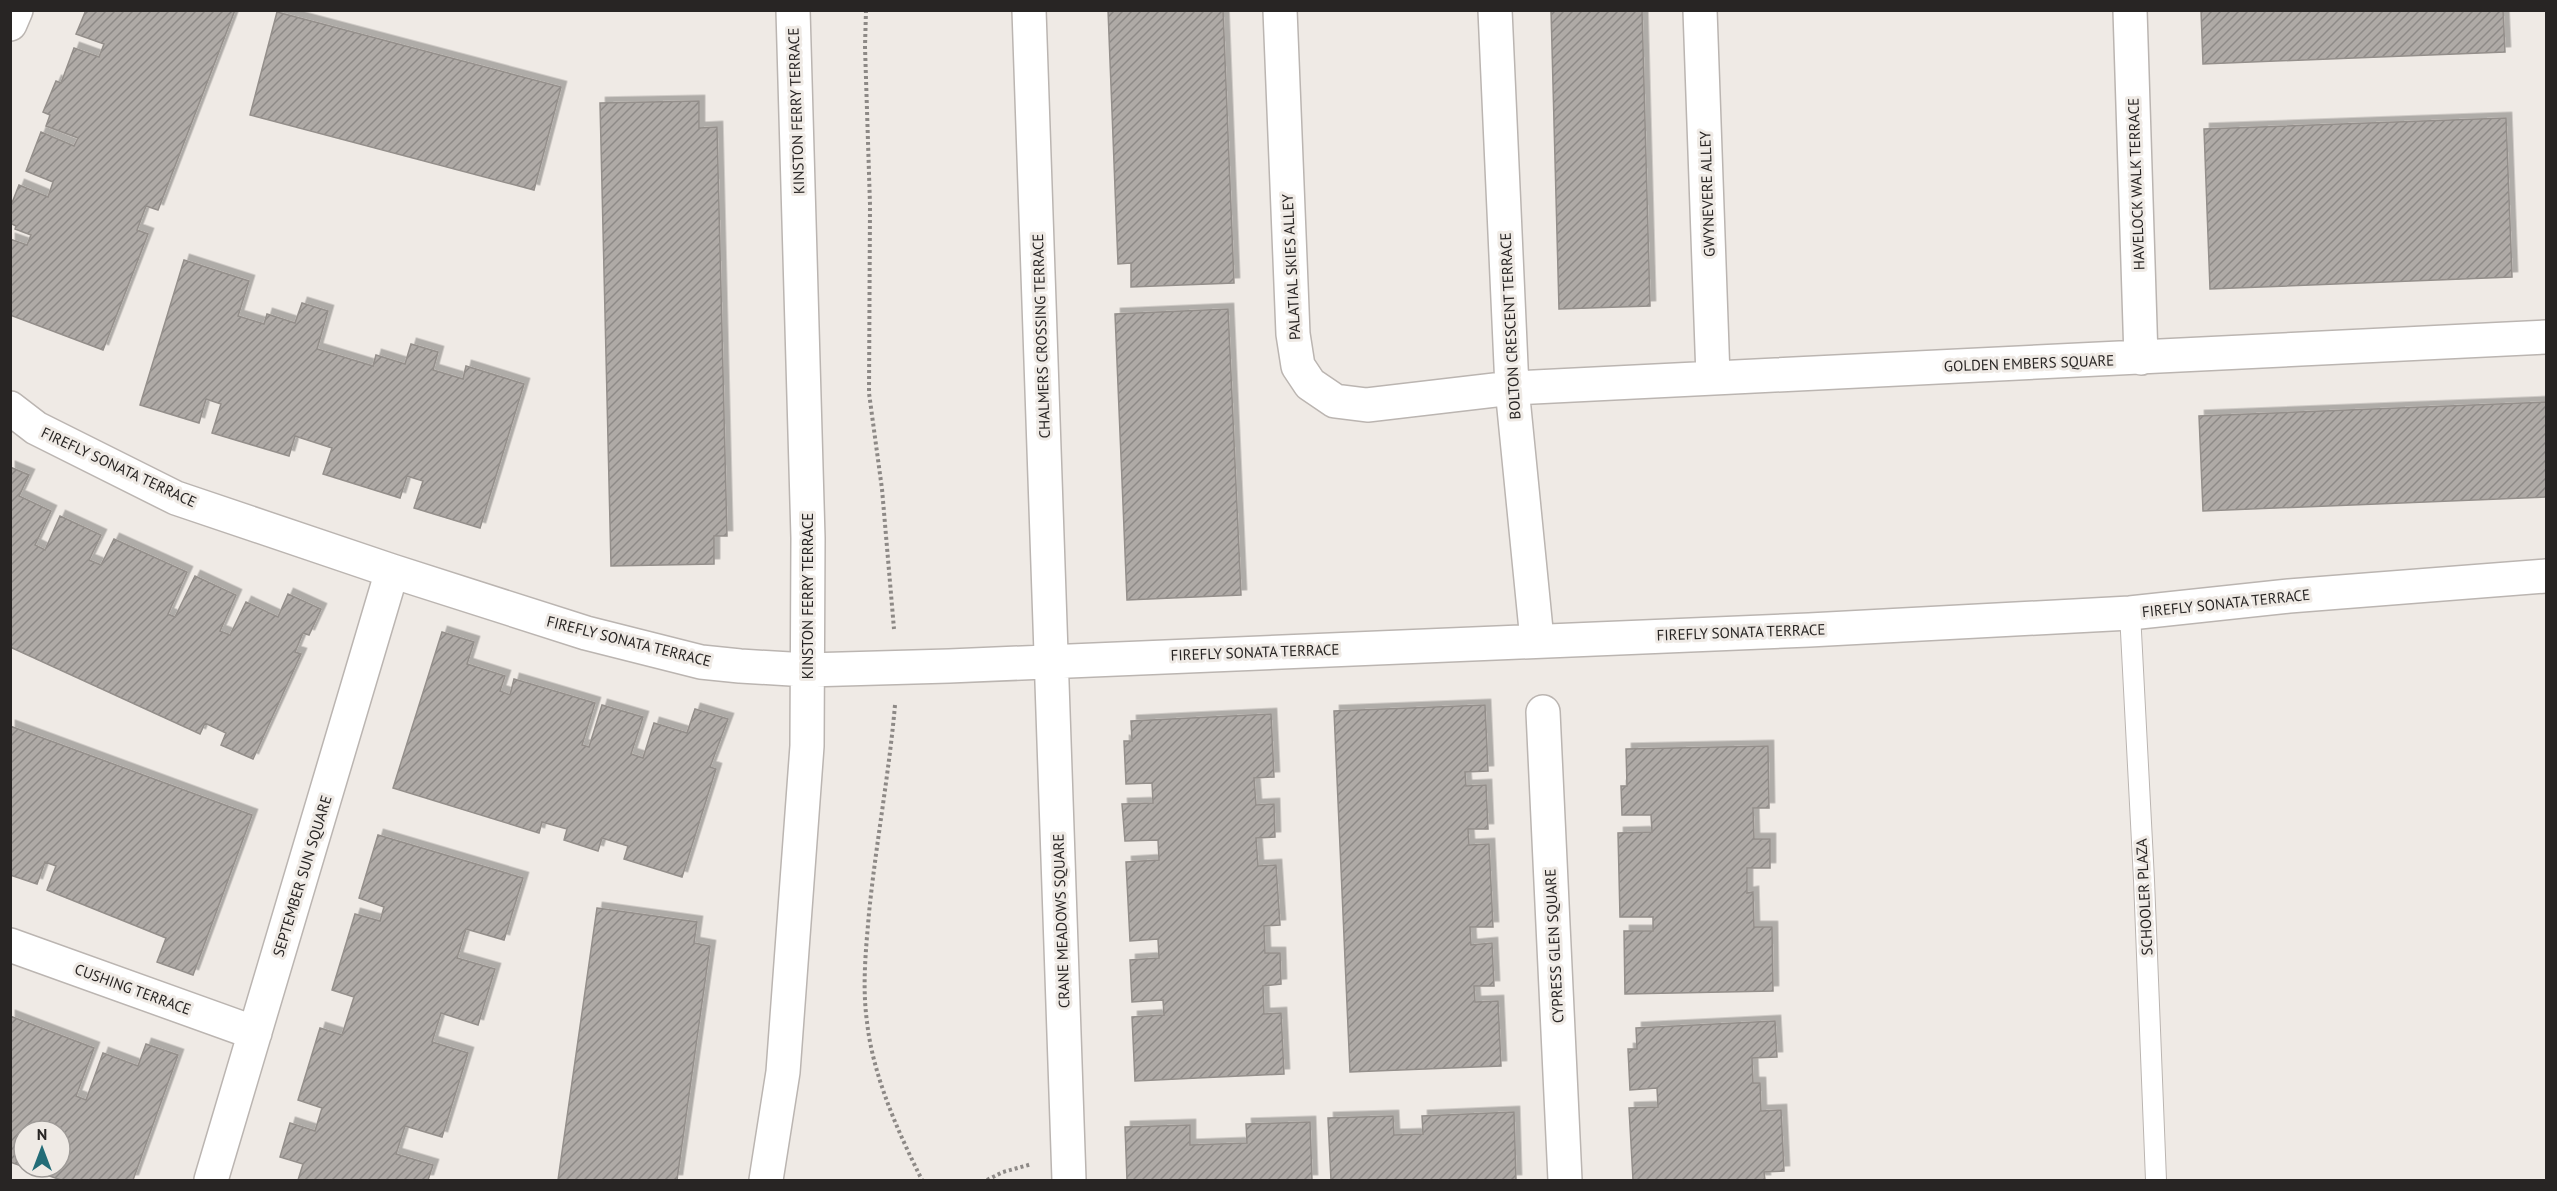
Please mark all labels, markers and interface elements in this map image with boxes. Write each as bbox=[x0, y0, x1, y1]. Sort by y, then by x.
street label: KINSTON FERRY TERRACE bbox=[784, 27, 808, 195]
street label: HAVELOCK WALK TERRACE bbox=[2123, 98, 2149, 270]
street label: GWYNEVERE ALLEY bbox=[1695, 130, 1719, 257]
street label: PALATIAL SKIES ALLEY bbox=[1278, 193, 1304, 340]
street label: BOLTON CRESCENT TERRACE bbox=[1496, 232, 1524, 420]
street label: CHALMERS CROSSING TERRACE bbox=[1028, 233, 1054, 439]
street label: GOLDEN EMBERS SQUARE bbox=[1943, 351, 2115, 375]
street label: FIREFLY SONATA TERRACE bbox=[38, 423, 200, 511]
street label: KINSTON FERRY TERRACE bbox=[798, 513, 817, 679]
street label: FIREFLY SONATA TERRACE bbox=[2141, 585, 2311, 621]
street label: FIREFLY SONATA TERRACE bbox=[545, 611, 713, 671]
street label: FIREFLY SONATA TERRACE bbox=[1656, 620, 1826, 644]
street label: FIREFLY SONATA TERRACE bbox=[1170, 640, 1340, 664]
street label: SEPTEMBER SUN SQUARE bbox=[268, 793, 336, 959]
street label: CRANE MEADOWS SQUARE bbox=[1048, 833, 1074, 1009]
street label: SCHOOLER PLAZA bbox=[2131, 838, 2157, 956]
street label: CYPRESS GLEN SQUARE bbox=[1540, 868, 1568, 1024]
street label: CUSHING TERRACE bbox=[72, 959, 194, 1019]
north arrow bbox=[12, 1119, 72, 1179]
text: N bbox=[37, 1124, 47, 1144]

